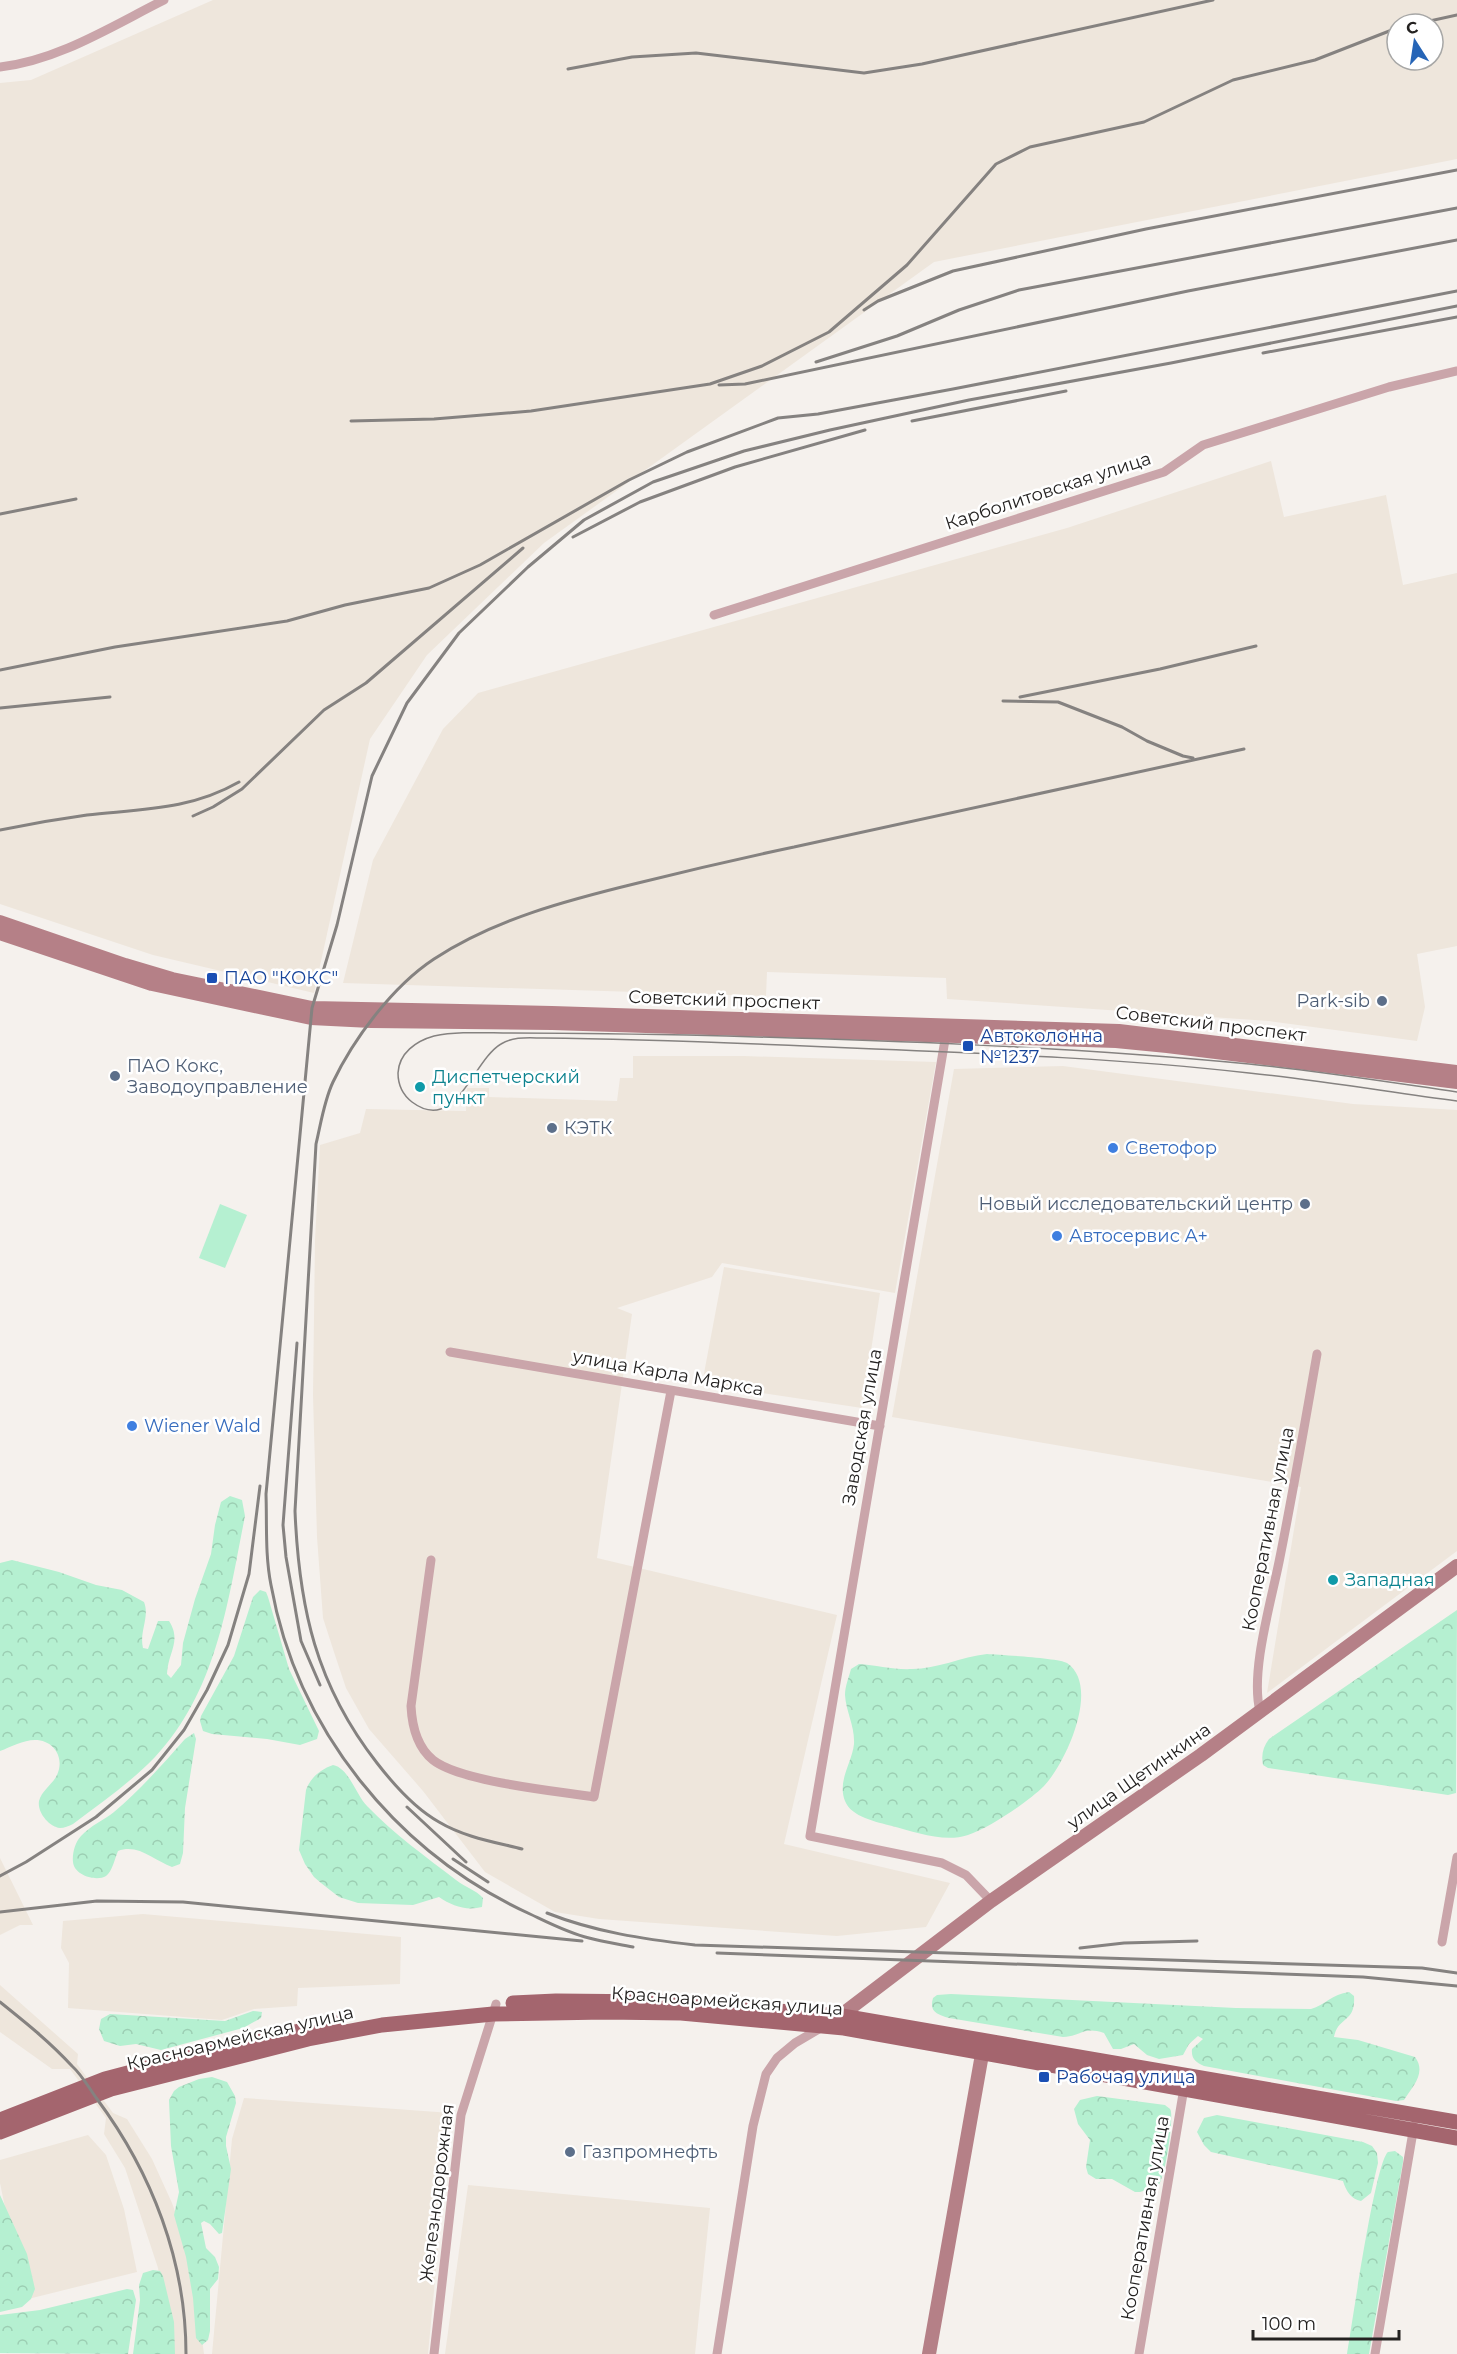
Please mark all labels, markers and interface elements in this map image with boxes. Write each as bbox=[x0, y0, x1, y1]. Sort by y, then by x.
north arrow bbox=[1385, 12, 1445, 72]
text: С bbox=[1404, 17, 1420, 38]
street label: Карболитовская улица bbox=[942, 447, 1154, 535]
place label: ПАО "КОКС" bbox=[224, 967, 338, 989]
marker: ПАО "КОКС" bbox=[205, 971, 219, 985]
street label: Советский проспект bbox=[628, 986, 821, 1014]
place label: Park-sib bbox=[1297, 990, 1370, 1012]
marker: Park-sib bbox=[1375, 994, 1389, 1008]
street label: Советский проспект bbox=[1114, 1001, 1308, 1047]
place label: Автоколонна №1237 bbox=[980, 1025, 1103, 1068]
marker: Автоколонна №1237 bbox=[961, 1039, 975, 1053]
place label: ПАО Кокс, Заводоуправление bbox=[127, 1055, 308, 1098]
place label: Диспетчерский пункт bbox=[432, 1066, 580, 1109]
marker: ПАО Кокс, Заводоуправление bbox=[108, 1069, 122, 1083]
marker: Диспетчерский пункт bbox=[413, 1080, 427, 1094]
place label: КЭТК bbox=[564, 1117, 613, 1139]
marker: КЭТК bbox=[545, 1121, 559, 1135]
place label: Светофор bbox=[1125, 1137, 1217, 1159]
marker: Светофор bbox=[1106, 1141, 1120, 1155]
place label: Новый исследовательский центр bbox=[978, 1193, 1293, 1215]
marker: Новый исследовательский центр bbox=[1298, 1197, 1312, 1211]
place label: Автосервис А+ bbox=[1069, 1225, 1208, 1247]
marker: Автосервис А+ bbox=[1050, 1229, 1064, 1243]
street label: улица Карла Маркса bbox=[570, 1345, 765, 1401]
street label: Заводская улица bbox=[837, 1347, 887, 1507]
place label: Wiener Wald bbox=[144, 1415, 261, 1437]
marker: Wiener Wald bbox=[125, 1419, 139, 1433]
street label: Кооперативная улица bbox=[1237, 1425, 1299, 1633]
place label: Западная bbox=[1345, 1569, 1435, 1591]
marker: Западная bbox=[1326, 1573, 1340, 1587]
street label: улица Щетинкина bbox=[1062, 1718, 1215, 1834]
street label: Красноармейская улица bbox=[610, 1982, 844, 2020]
street label: Красноармейская улица bbox=[124, 2001, 356, 2075]
place label: Рабочая улица bbox=[1056, 2066, 1195, 2088]
marker: Рабочая улица bbox=[1037, 2070, 1051, 2084]
street label: Железнодорожная bbox=[415, 2103, 459, 2283]
street label: Кооперативная улица bbox=[1116, 2114, 1174, 2322]
place label: Газпромнефть bbox=[582, 2141, 718, 2163]
marker: Газпромнефть bbox=[563, 2145, 577, 2159]
scale bar bbox=[1253, 2303, 1398, 2341]
text: 100 m bbox=[1262, 2313, 1316, 2335]

